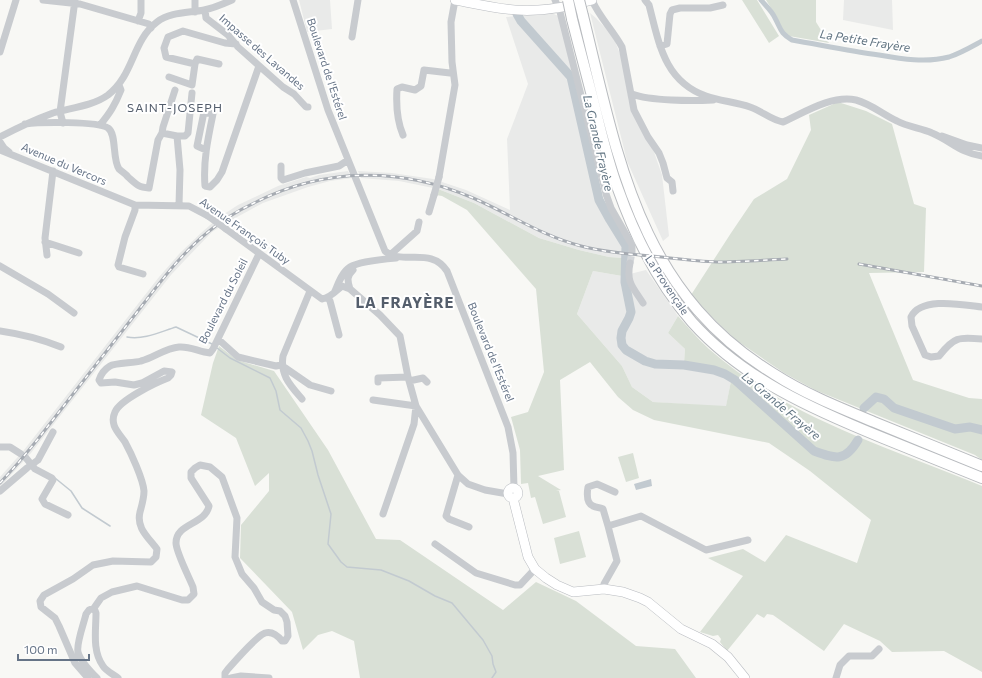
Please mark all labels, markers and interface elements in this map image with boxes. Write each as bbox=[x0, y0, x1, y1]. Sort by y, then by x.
street label: Impasse des Lavandes bbox=[217, 11, 308, 92]
street label: Boulevard de l'Estérel bbox=[305, 16, 350, 121]
water label: La Petite Frayère bbox=[819, 26, 912, 54]
water label: La Grande Frayère bbox=[581, 93, 617, 193]
district label: SAINT-JOSEPH bbox=[127, 100, 223, 115]
street label: Avenue du Vercors bbox=[20, 140, 109, 187]
street label: Avenue François Tuby bbox=[198, 194, 293, 267]
street label: La Provençale bbox=[643, 252, 692, 317]
street label: Boulevard du Soleil bbox=[195, 256, 250, 346]
district label: LA FRAYÈRE bbox=[355, 293, 455, 311]
street label: Boulevard de l'Estérel bbox=[466, 300, 517, 403]
water label: La Grande Frayère bbox=[739, 368, 824, 443]
scale bar bbox=[18, 636, 89, 662]
text: 100 m bbox=[24, 642, 58, 656]

